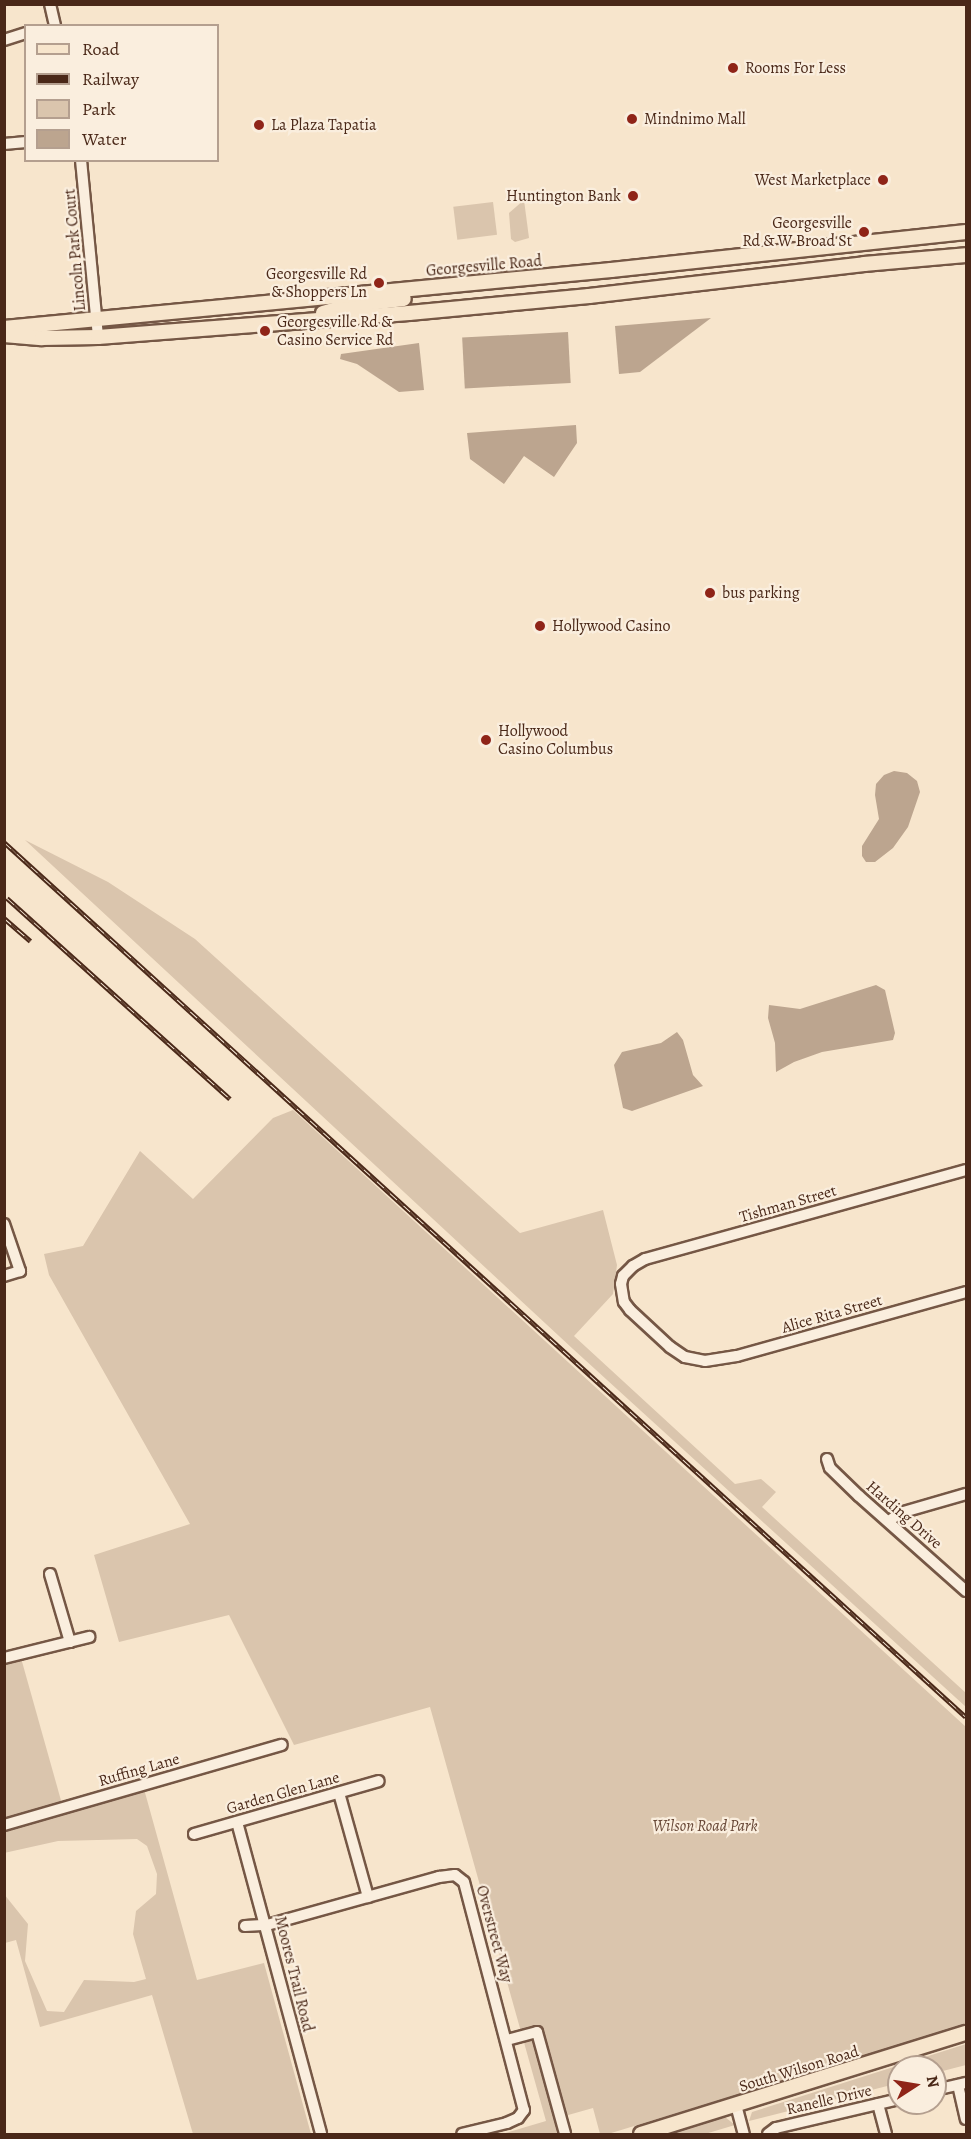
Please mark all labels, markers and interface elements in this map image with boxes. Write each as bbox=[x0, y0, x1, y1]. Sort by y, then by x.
legend bbox=[24, 24, 219, 162]
text: Road bbox=[82, 37, 119, 61]
place label: Rooms For Less bbox=[745, 58, 846, 78]
marker: Rooms For Less bbox=[726, 61, 740, 75]
text: Railway bbox=[82, 67, 139, 91]
text: Park bbox=[82, 97, 116, 121]
place label: Mindnimo Mall bbox=[644, 109, 746, 129]
marker: Mindnimo Mall bbox=[625, 112, 639, 126]
place label: La Plaza Tapatia bbox=[271, 115, 376, 135]
marker: La Plaza Tapatia bbox=[252, 118, 266, 132]
text: Water bbox=[82, 127, 127, 151]
place label: West Marketplace bbox=[755, 170, 871, 190]
marker: West Marketplace bbox=[876, 173, 890, 187]
place label: Huntington Bank bbox=[506, 186, 621, 206]
street label: Lincoln Park Court bbox=[60, 188, 90, 312]
marker: Huntington Bank bbox=[626, 189, 640, 203]
place label: Georgesville Rd & W Broad St bbox=[742, 213, 852, 251]
marker: Georgesville Rd & W Broad St bbox=[857, 225, 871, 239]
street label: Georgesville Road bbox=[425, 251, 543, 281]
place label: Georgesville Rd & Shoppers Ln bbox=[266, 264, 367, 302]
marker: Georgesville Rd & Shoppers Ln bbox=[372, 276, 386, 290]
place label: Georgesville Rd & Casino Service Rd bbox=[277, 312, 393, 350]
marker: Georgesville Rd & Casino Service Rd bbox=[258, 324, 272, 338]
place label: bus parking bbox=[722, 583, 800, 603]
marker: bus parking bbox=[703, 586, 717, 600]
place label: Hollywood Casino bbox=[552, 616, 671, 636]
marker: Hollywood Casino bbox=[533, 619, 547, 633]
place label: Hollywood Casino Columbus bbox=[498, 721, 613, 759]
marker: Hollywood Casino Columbus bbox=[479, 733, 493, 747]
street label: Tishman Street bbox=[737, 1181, 839, 1227]
street label: Alice Rita Street bbox=[780, 1290, 884, 1338]
street label: Harding Drive bbox=[862, 1477, 946, 1553]
street label: Ruffing Lane bbox=[96, 1749, 182, 1791]
street label: Garden Glen Lane bbox=[224, 1768, 342, 1818]
park label: Wilson Road Park bbox=[652, 1816, 758, 1836]
street label: Overstreet Way bbox=[472, 1883, 516, 1985]
street label: Moores Trail Road bbox=[270, 1914, 318, 2034]
street label: South Wilson Road bbox=[737, 2042, 861, 2096]
north arrow bbox=[887, 2055, 947, 2115]
text: N bbox=[921, 2074, 945, 2090]
street label: Ranelle Drive bbox=[784, 2081, 874, 2119]

